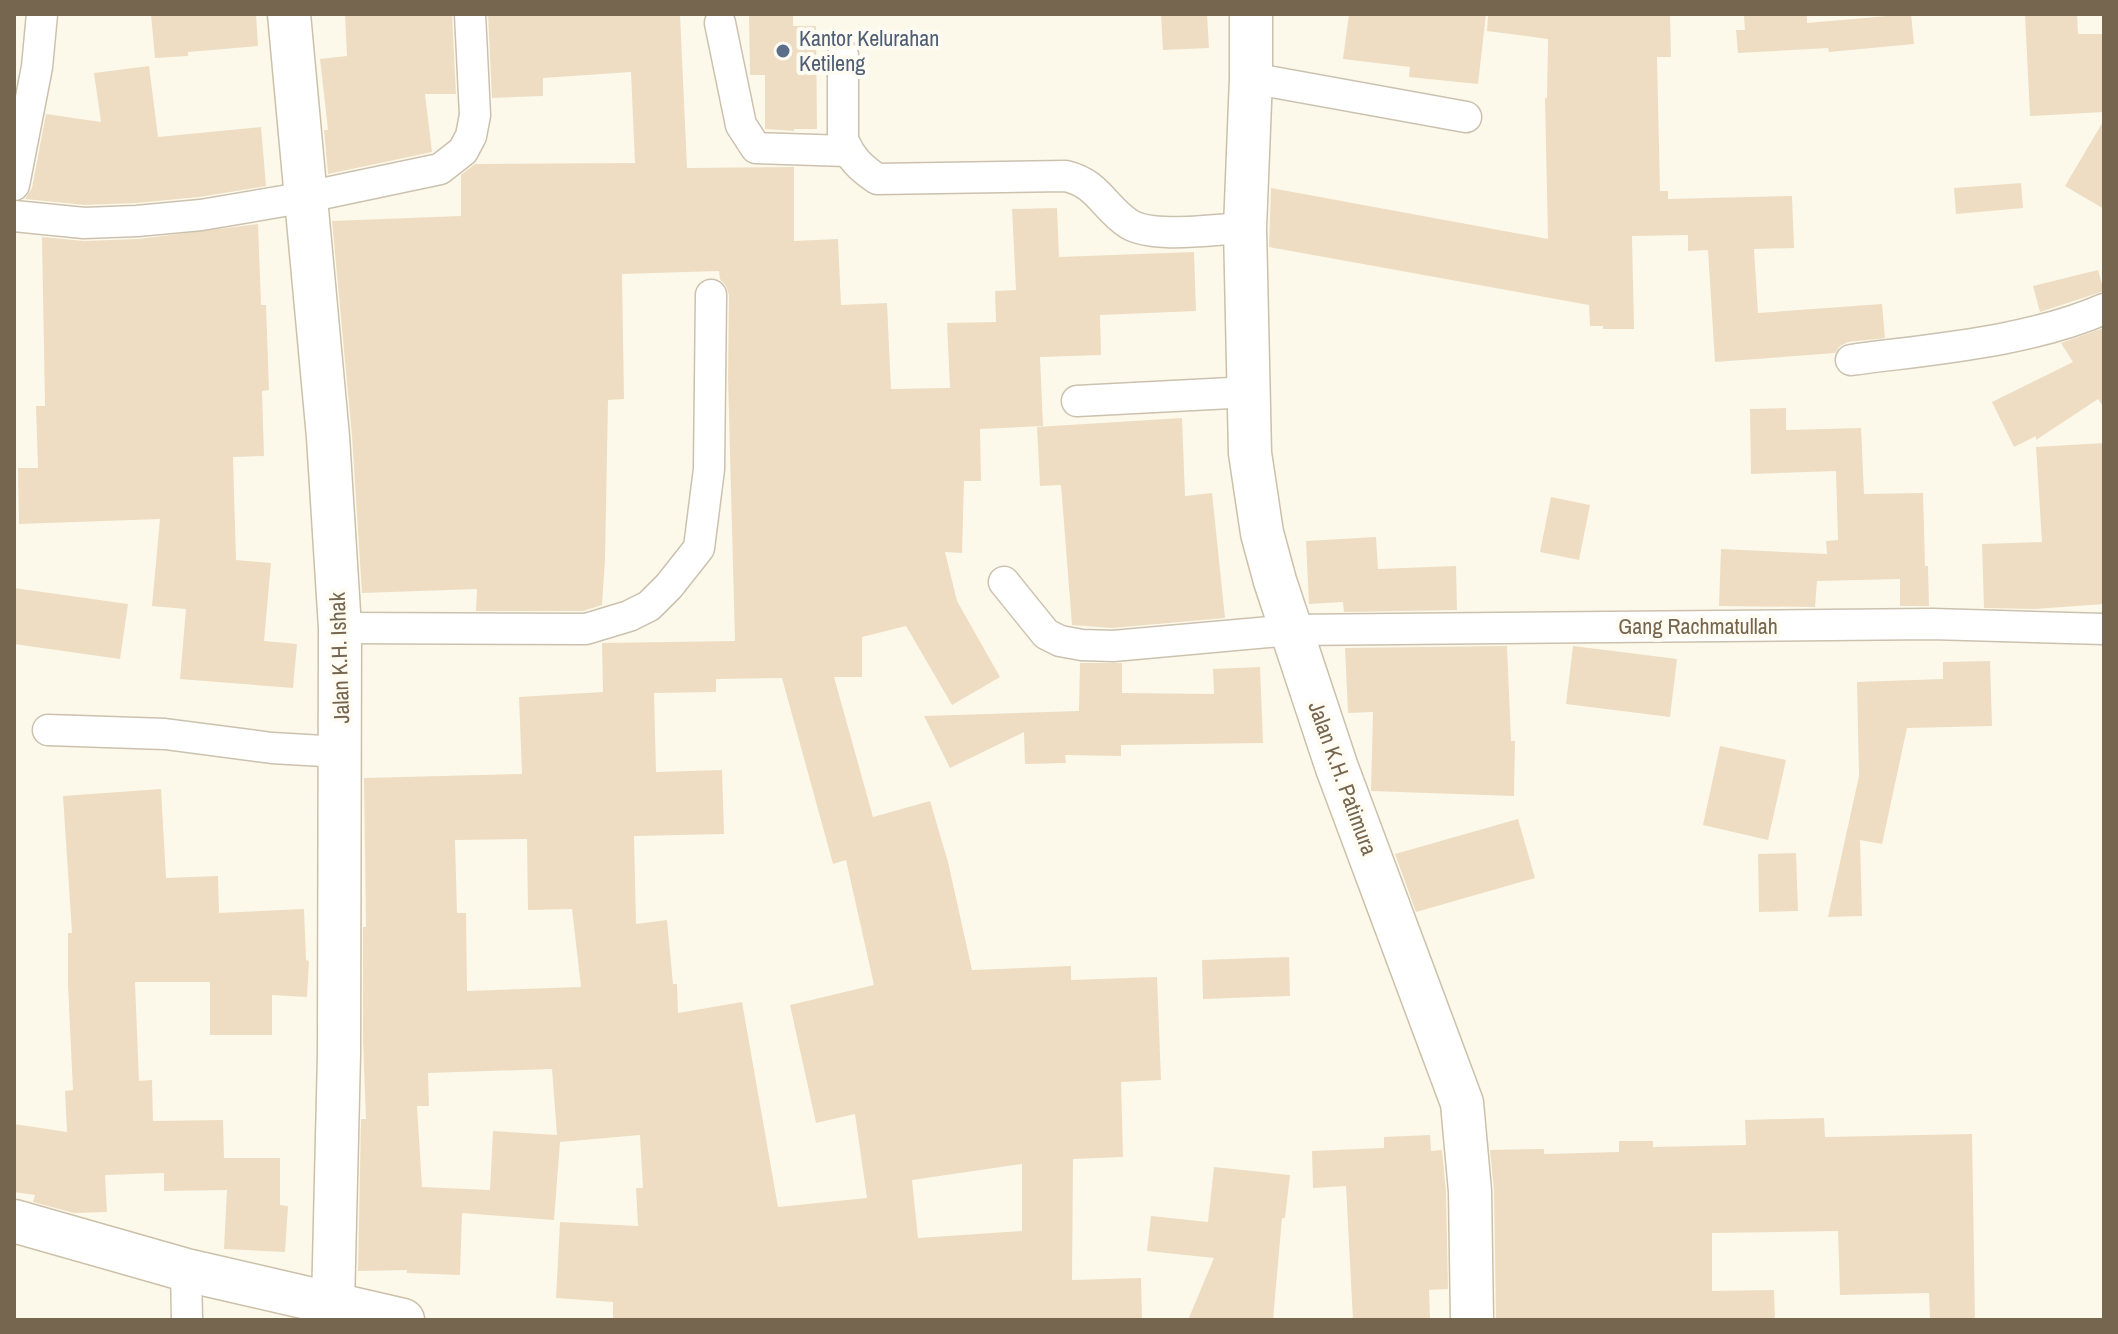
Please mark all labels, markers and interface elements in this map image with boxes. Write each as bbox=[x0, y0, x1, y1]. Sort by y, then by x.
place label: Kantor Kelurahan Ketileng bbox=[799, 23, 939, 78]
marker: Kantor Kelurahan Ketileng bbox=[774, 42, 792, 60]
street label: Jalan K.H. Ishak bbox=[322, 591, 356, 724]
street label: Gang Rachmatullah bbox=[1618, 611, 1778, 641]
street label: Jalan K.H. Patimura bbox=[1301, 697, 1385, 859]

